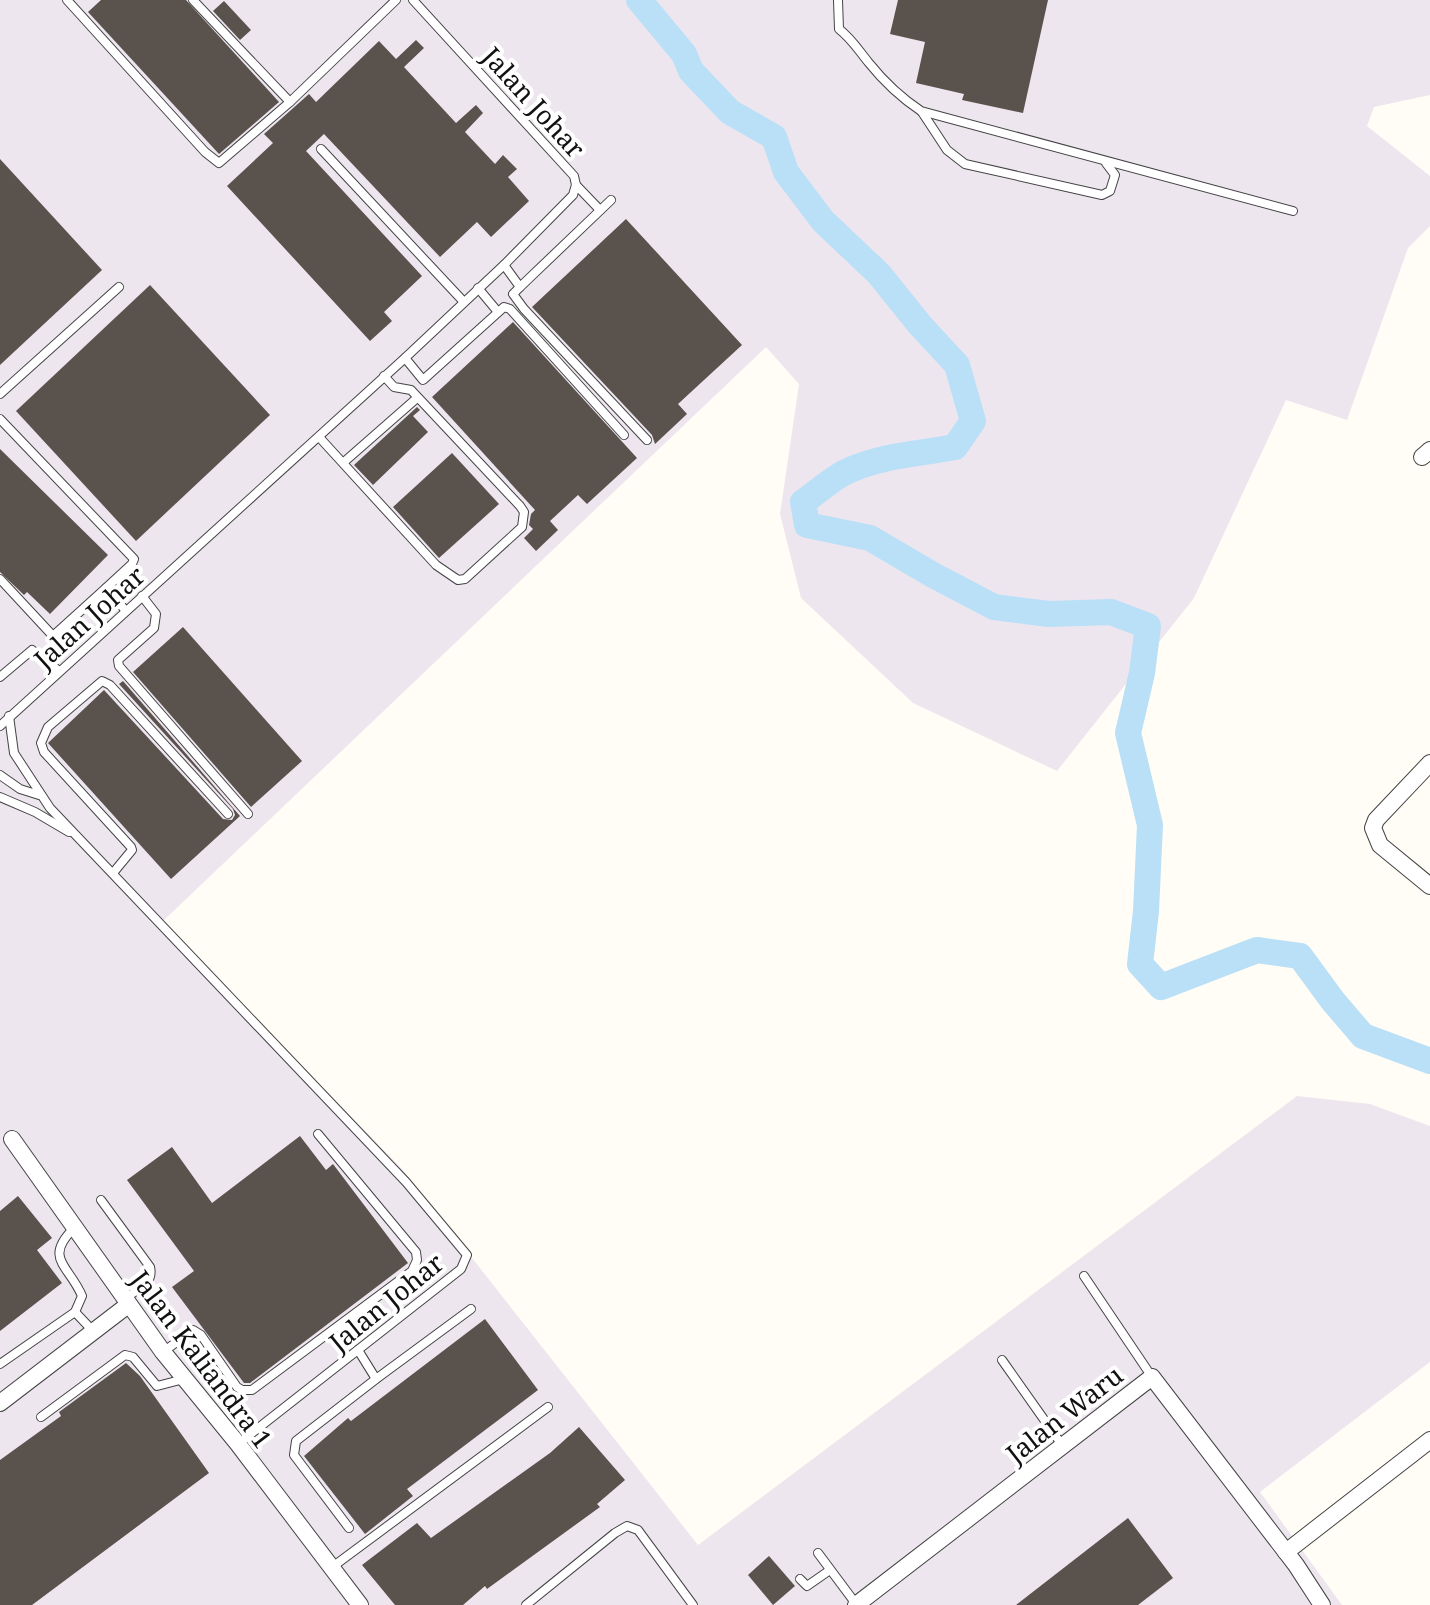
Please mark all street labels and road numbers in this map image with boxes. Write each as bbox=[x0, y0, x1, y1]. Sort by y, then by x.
street label: Jalan Johar bbox=[474, 38, 593, 165]
street label: Jalan Johar bbox=[25, 558, 152, 677]
street label: Jalan Johar bbox=[320, 1245, 451, 1360]
street label: Jalan Kaliandra 1 bbox=[123, 1262, 281, 1455]
street label: Jalan Waru bbox=[997, 1357, 1130, 1472]

